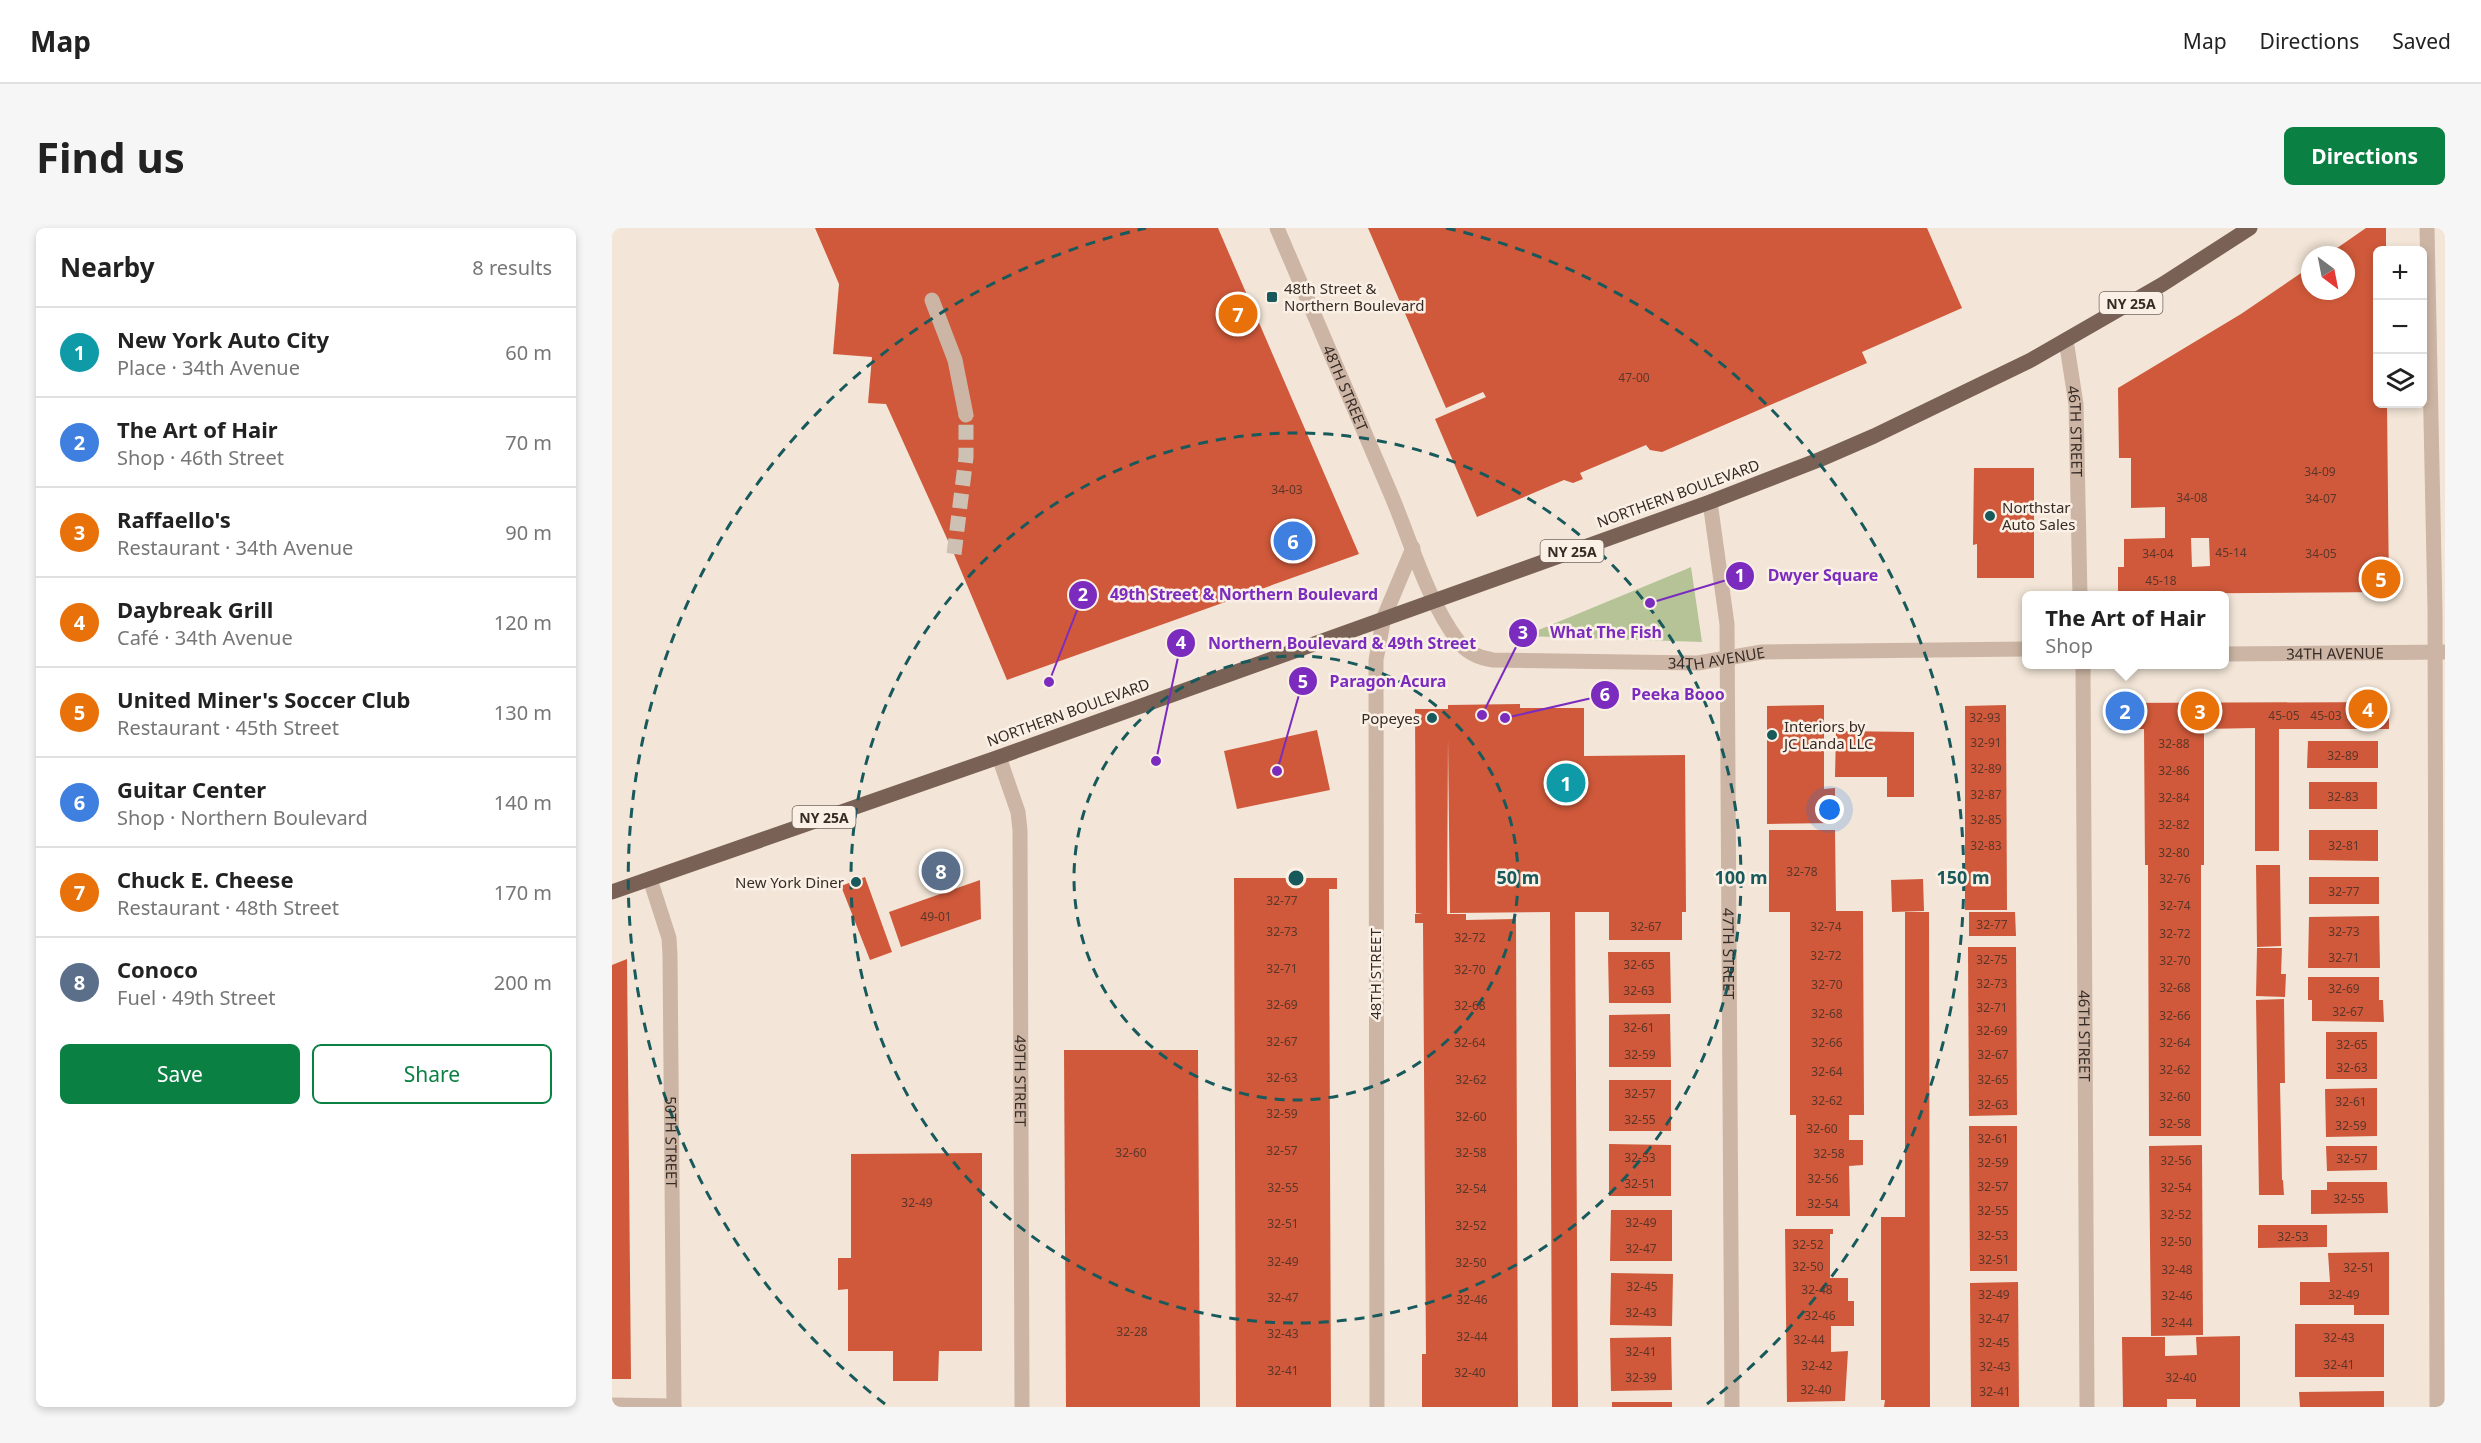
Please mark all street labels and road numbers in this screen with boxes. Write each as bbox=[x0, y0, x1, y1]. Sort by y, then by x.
road number: NY 25A bbox=[2100, 292, 2162, 314]
street label: 48TH STREET bbox=[1319, 342, 1373, 434]
street label: 46TH STREET bbox=[2063, 384, 2088, 478]
street label: NORTHERN BOULEVARD bbox=[1594, 454, 1762, 532]
road number: NY 25A bbox=[1540, 540, 1604, 562]
street label: 34TH AVENUE bbox=[1668, 642, 1766, 674]
street label: 34TH AVENUE bbox=[2286, 643, 2384, 663]
street label: NORTHERN BOULEVARD bbox=[984, 673, 1152, 751]
road number: NY 25A bbox=[792, 806, 856, 828]
street label: 47TH STREET bbox=[1719, 908, 1739, 1000]
street label: 48TH STREET bbox=[1365, 928, 1385, 1020]
street label: 46TH STREET bbox=[2075, 990, 2095, 1082]
street label: 49TH STREET bbox=[1011, 1035, 1031, 1127]
street label: 50TH STREET bbox=[661, 1096, 682, 1188]

